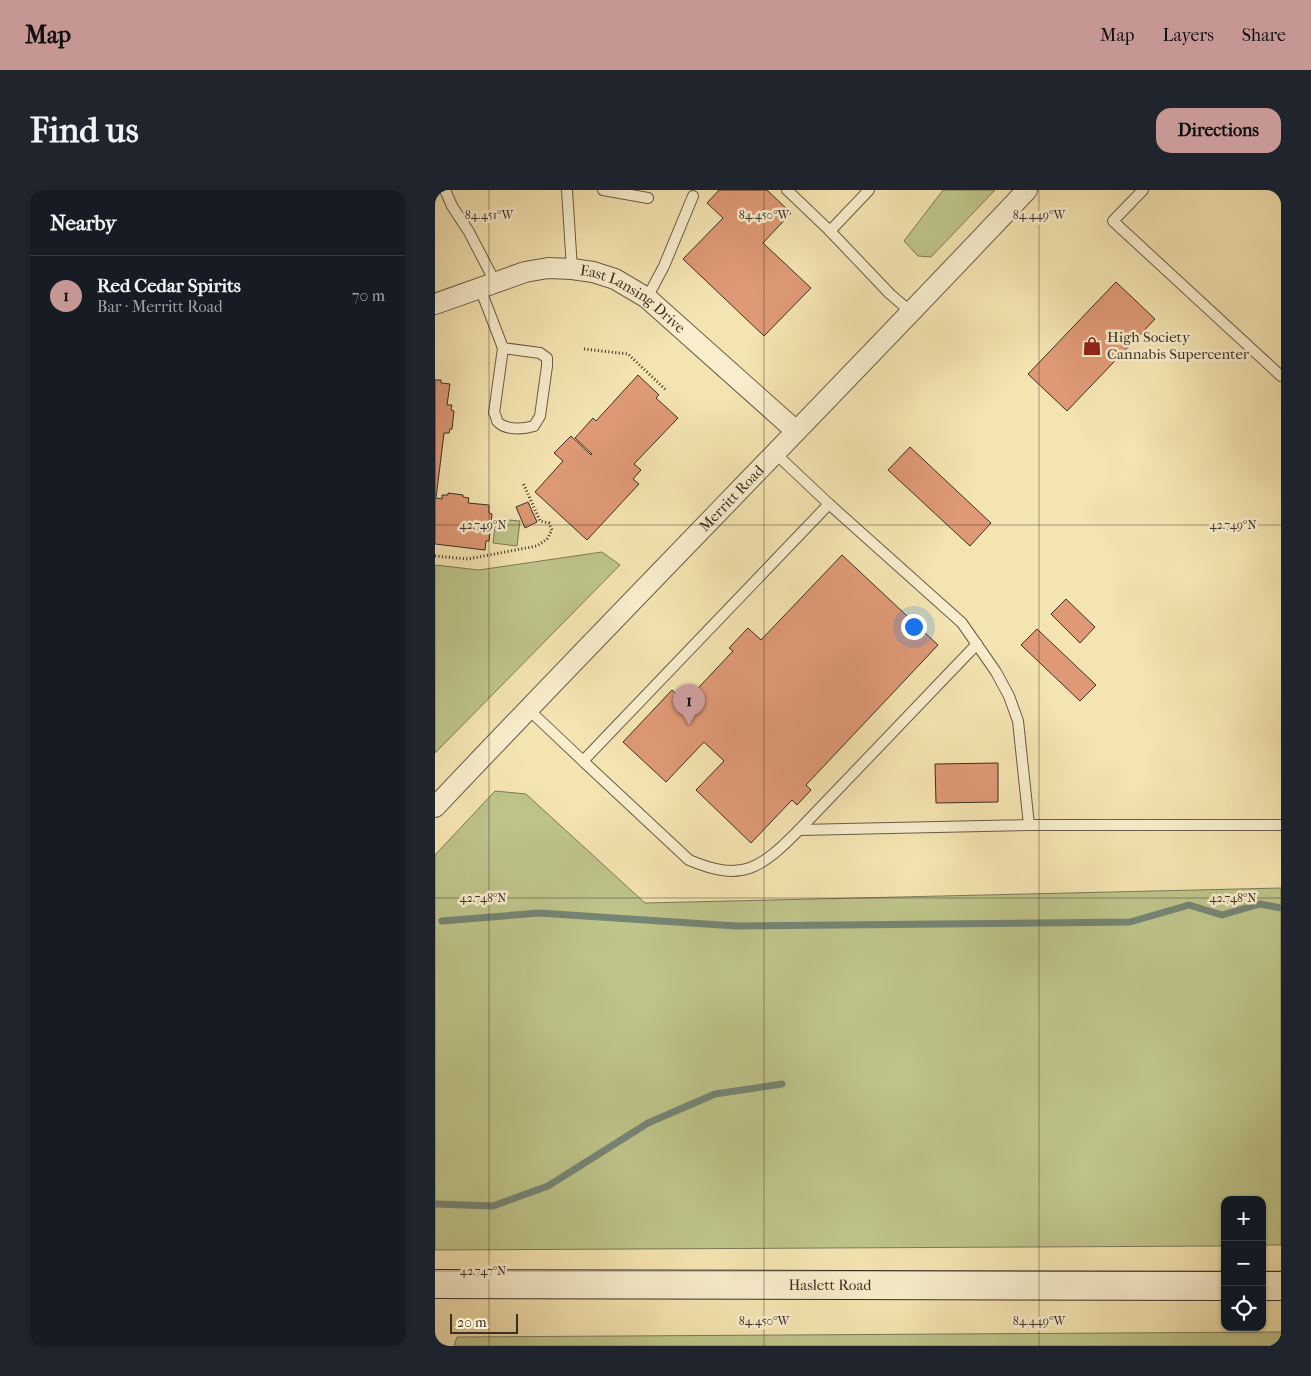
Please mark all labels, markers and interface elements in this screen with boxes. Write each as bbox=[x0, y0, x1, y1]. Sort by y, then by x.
text: Map bbox=[25, 21, 71, 49]
text: Map bbox=[1100, 25, 1134, 46]
text: Layers bbox=[1162, 25, 1214, 46]
text: Share bbox=[1242, 25, 1286, 46]
button: Directions bbox=[1156, 108, 1281, 153]
text: Find us bbox=[30, 110, 139, 151]
text: 84.451°W bbox=[465, 208, 514, 222]
text: 84.450°W bbox=[739, 208, 791, 222]
text: 84.449°W bbox=[1013, 208, 1067, 222]
text: Nearby bbox=[50, 211, 116, 235]
street label: East Lansing Drive bbox=[579, 261, 690, 337]
text: Red Cedar Spirits bbox=[97, 275, 241, 297]
text: 1 bbox=[63, 286, 69, 305]
text: 70 m bbox=[352, 286, 385, 305]
text: Bar · Merritt Road bbox=[97, 297, 223, 316]
place label: High Society Cannabis Supercenter bbox=[1107, 328, 1250, 363]
shop icon: High Society Cannabis Supercenter bbox=[1081, 335, 1103, 357]
street label: Merritt Road bbox=[695, 461, 768, 535]
text: 42.749°N bbox=[459, 518, 507, 532]
text: 42.749°N bbox=[1209, 518, 1257, 532]
your location bbox=[901, 614, 927, 640]
pin: 1 bbox=[673, 684, 705, 725]
text: 42.748°N bbox=[460, 891, 506, 905]
text: 42.748°N bbox=[1210, 891, 1256, 905]
map controls bbox=[1221, 1196, 1266, 1331]
button: + bbox=[1221, 1196, 1266, 1241]
button: − bbox=[1221, 1241, 1266, 1286]
text: 42.747°N bbox=[460, 1264, 506, 1278]
street label: Haslett Road bbox=[788, 1276, 872, 1294]
button: locate bbox=[1221, 1286, 1266, 1331]
scale bar bbox=[450, 1311, 517, 1334]
text: 20 m bbox=[457, 1314, 487, 1331]
text: 84.450°W bbox=[739, 1314, 791, 1328]
text: 84.449°W bbox=[1013, 1314, 1067, 1328]

